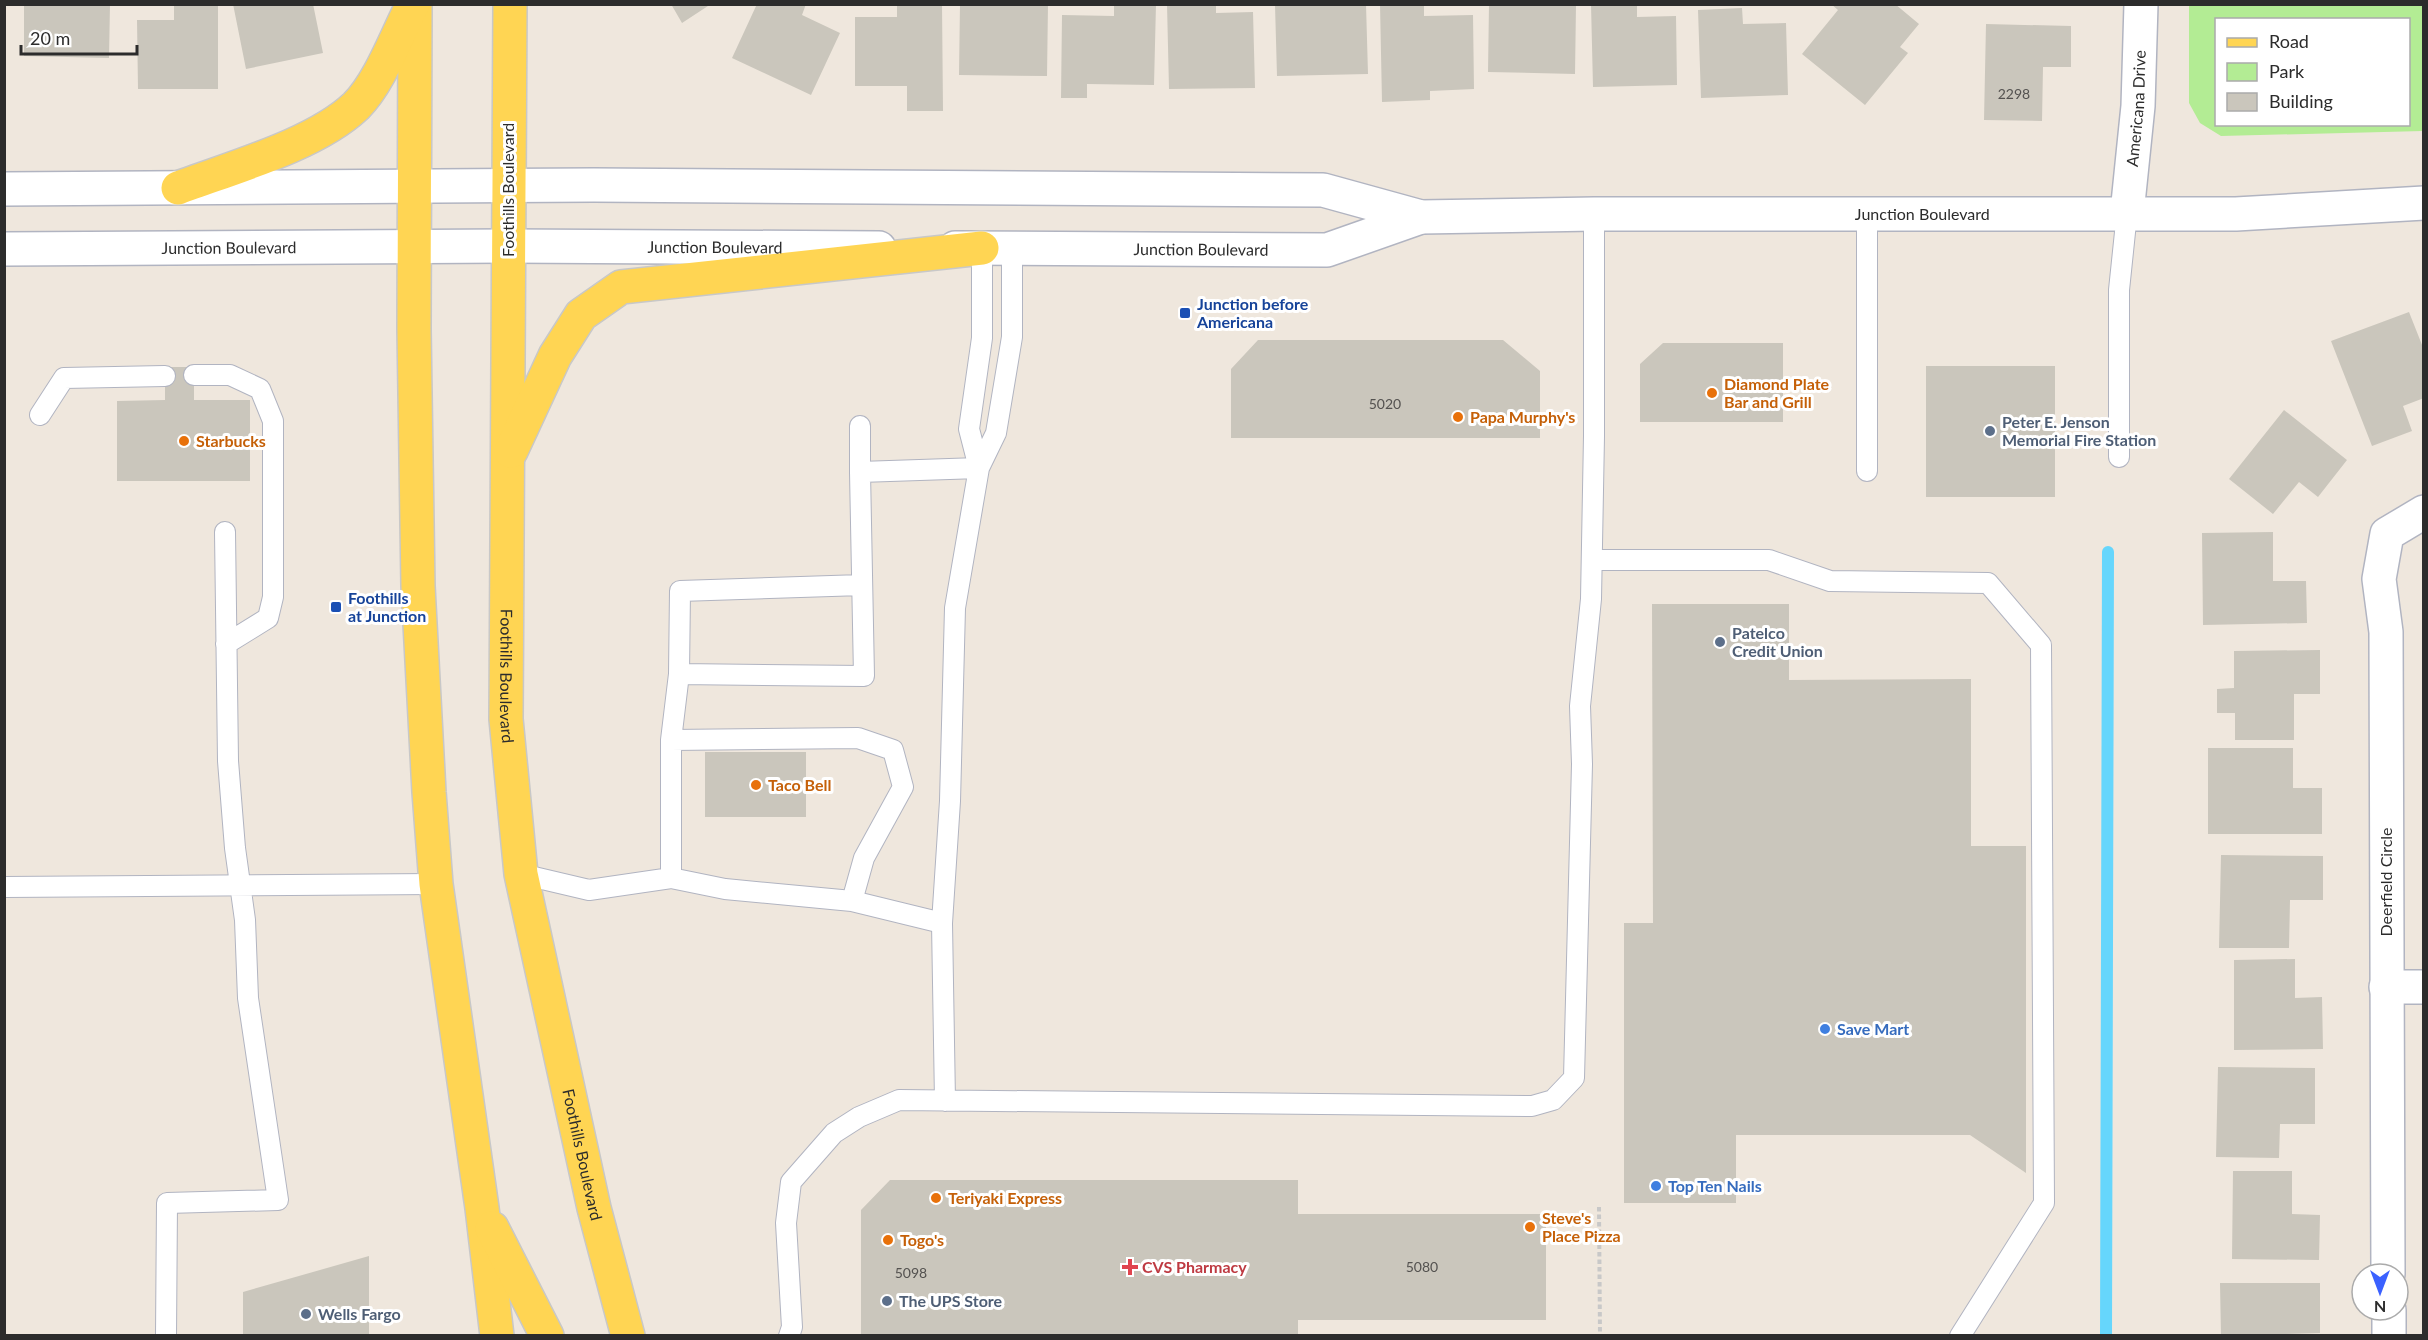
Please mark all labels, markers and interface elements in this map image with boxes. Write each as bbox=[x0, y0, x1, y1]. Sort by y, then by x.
scale bar bbox=[21, 18, 136, 56]
legend bbox=[2215, 18, 2410, 126]
text: 20 m bbox=[30, 27, 70, 49]
text: Road bbox=[2269, 30, 2309, 52]
street label: Americana Drive bbox=[2122, 50, 2149, 168]
text: Park bbox=[2269, 60, 2305, 82]
house number: 2298 bbox=[1998, 85, 2030, 102]
text: Building bbox=[2269, 90, 2333, 112]
street label: Foothills Boulevard bbox=[498, 123, 517, 257]
street label: Junction Boulevard bbox=[1855, 204, 1990, 223]
street label: Junction Boulevard bbox=[162, 237, 296, 257]
street label: Junction Boulevard bbox=[648, 237, 782, 256]
street label: Junction Boulevard bbox=[1134, 239, 1268, 259]
place label: Junction before Americana bbox=[1196, 294, 1309, 331]
marker: Junction before Americana bbox=[1178, 306, 1192, 320]
place label: Diamond Plate Bar and Grill bbox=[1724, 374, 1830, 411]
marker: Diamond Plate Bar and Grill bbox=[1705, 386, 1719, 400]
house number: 5020 bbox=[1369, 395, 1401, 412]
place label: Papa Murphy's bbox=[1470, 407, 1575, 426]
marker: Papa Murphy's bbox=[1451, 410, 1465, 424]
place label: Peter E. Jenson Memorial Fire Station bbox=[2002, 412, 2156, 449]
marker: Peter E. Jenson Memorial Fire Station bbox=[1983, 424, 1997, 438]
place label: Starbucks bbox=[196, 431, 266, 450]
marker: Starbucks bbox=[177, 434, 191, 448]
place label: Foothills at Junction bbox=[348, 588, 426, 625]
marker: Foothills at Junction bbox=[329, 600, 343, 614]
street label: Foothills Boulevard bbox=[497, 609, 518, 744]
place label: Patelco Credit Union bbox=[1732, 623, 1823, 660]
marker: Patelco Credit Union bbox=[1713, 635, 1727, 649]
place label: Taco Bell bbox=[768, 775, 832, 794]
marker: Taco Bell bbox=[749, 778, 763, 792]
street label: Deerfield Circle bbox=[2376, 827, 2395, 937]
place label: Save Mart bbox=[1837, 1019, 1909, 1038]
marker: Save Mart bbox=[1818, 1022, 1832, 1036]
street label: Foothills Boulevard bbox=[559, 1087, 607, 1222]
place label: Top Ten Nails bbox=[1668, 1176, 1762, 1195]
marker: Top Ten Nails bbox=[1649, 1179, 1663, 1193]
place label: Teriyaki Express bbox=[948, 1188, 1062, 1207]
marker: Teriyaki Express bbox=[929, 1191, 943, 1205]
place label: Steve's Place Pizza bbox=[1542, 1208, 1621, 1245]
marker: Steve's Place Pizza bbox=[1523, 1220, 1537, 1234]
place label: Togo's bbox=[900, 1230, 944, 1249]
marker: Togo's bbox=[881, 1233, 895, 1247]
place label: CVS Pharmacy bbox=[1142, 1257, 1247, 1276]
house number: 5080 bbox=[1406, 1258, 1438, 1275]
marker: CVS Pharmacy bbox=[1123, 1260, 1137, 1274]
north arrow bbox=[2350, 1262, 2410, 1322]
house number: 5098 bbox=[895, 1264, 927, 1281]
place label: The UPS Store bbox=[899, 1291, 1003, 1310]
marker: The UPS Store bbox=[880, 1294, 894, 1308]
text: N bbox=[2374, 1298, 2386, 1317]
place label: Wells Fargo bbox=[318, 1304, 401, 1323]
marker: Wells Fargo bbox=[299, 1307, 313, 1321]

